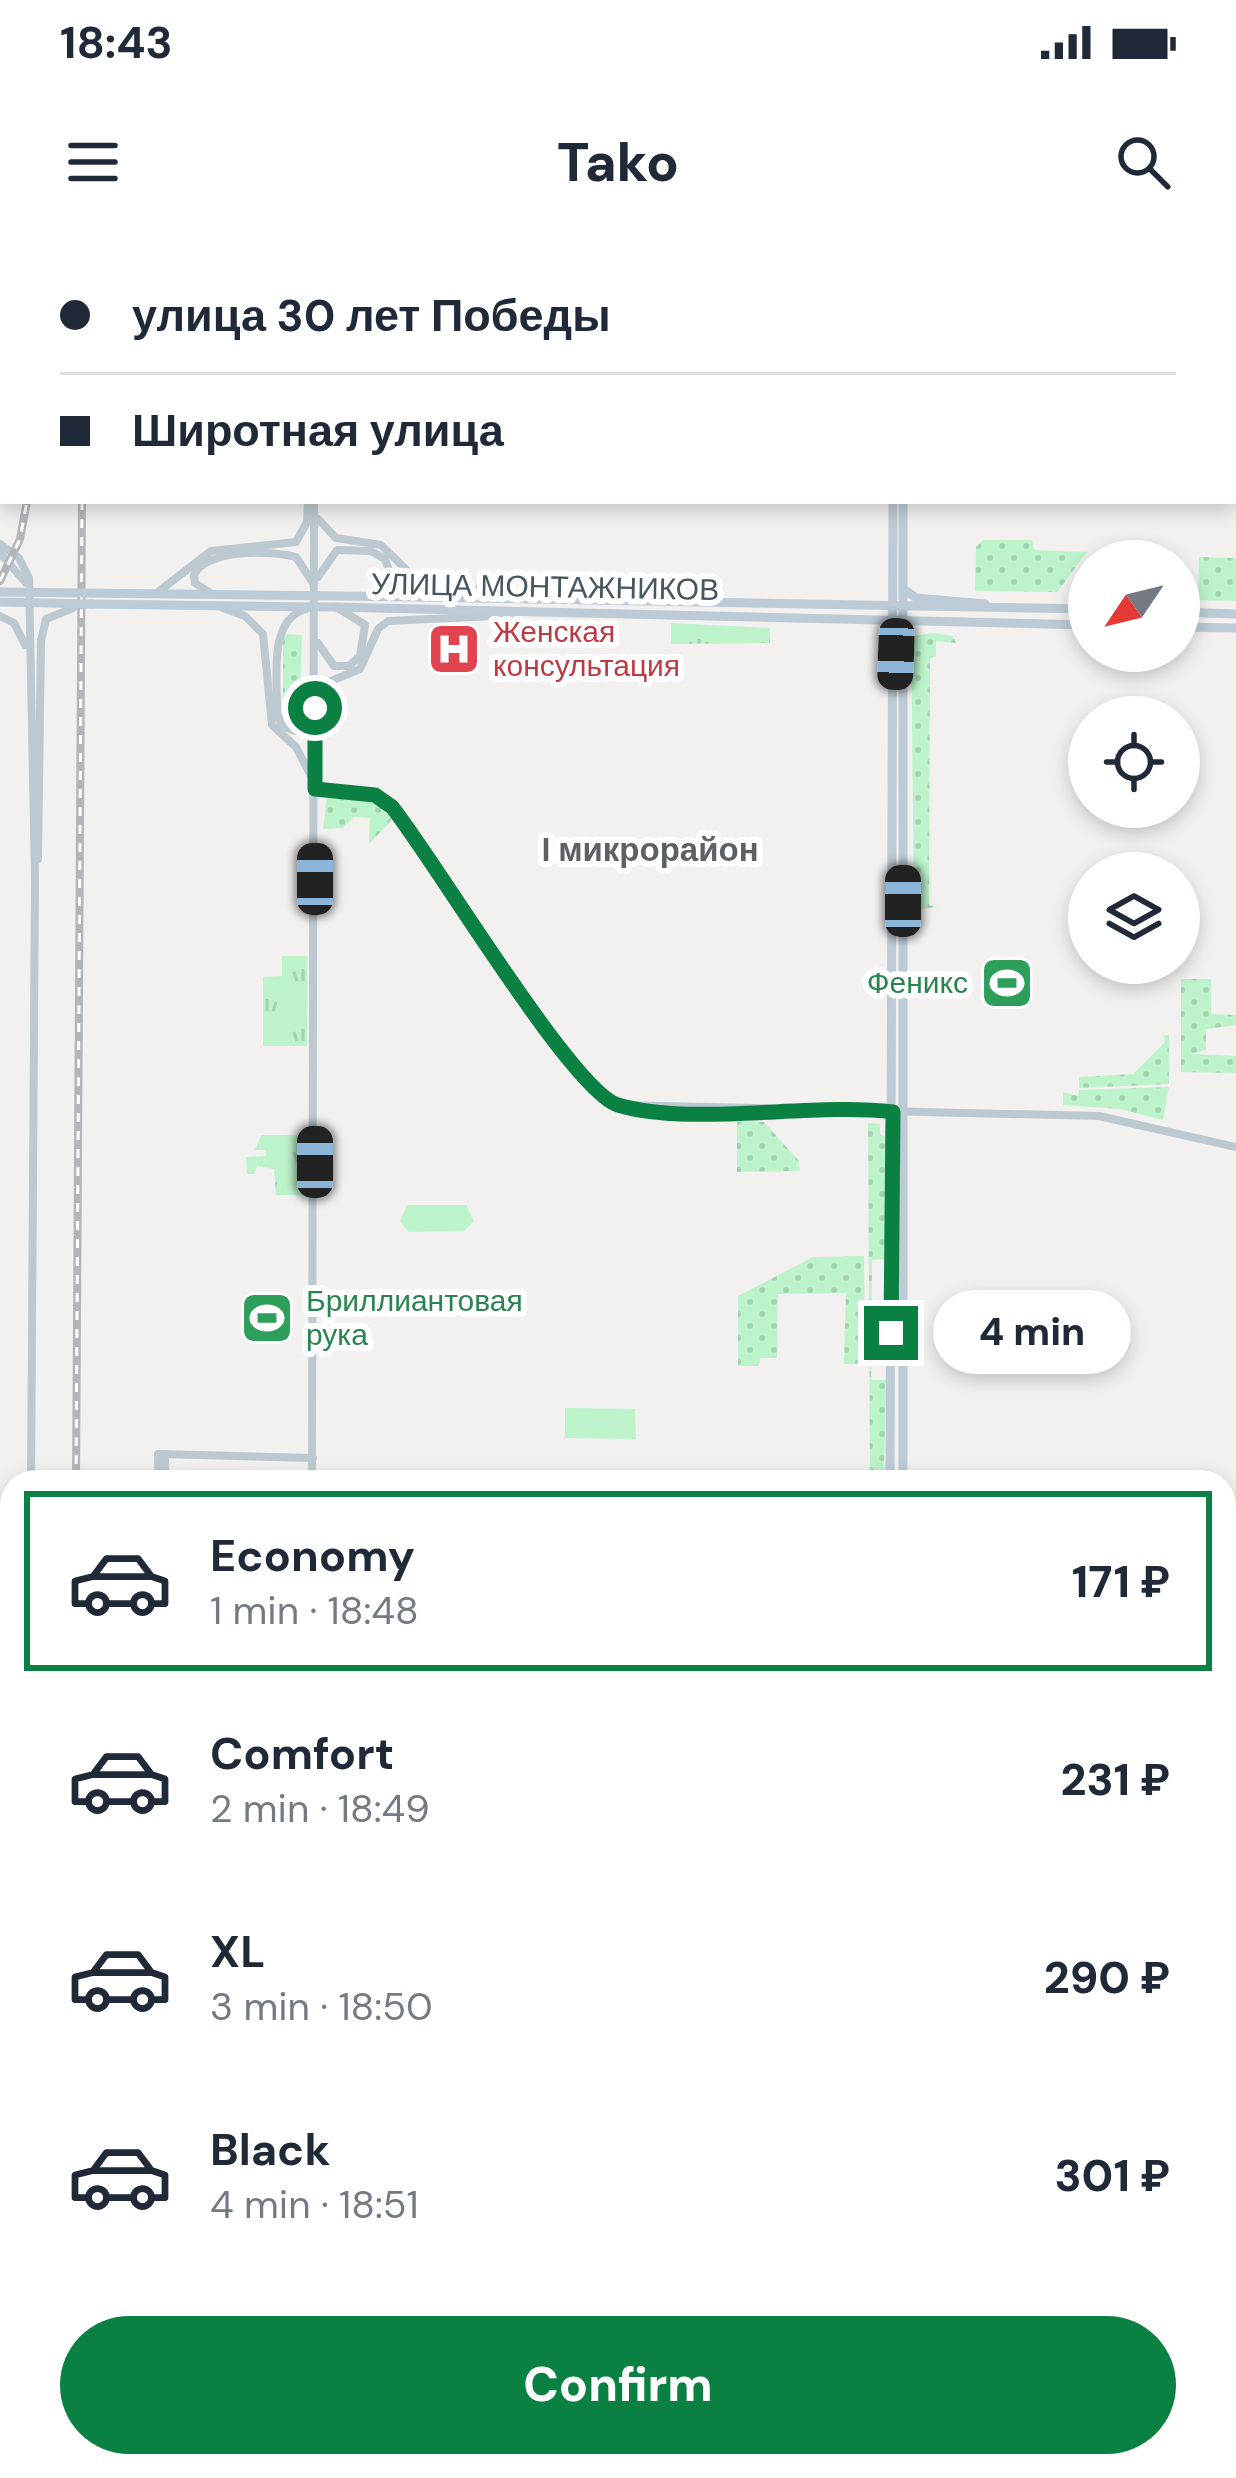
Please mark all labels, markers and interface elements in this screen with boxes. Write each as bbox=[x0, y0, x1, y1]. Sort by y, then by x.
text: 18:43 bbox=[60, 13, 173, 72]
text: Tako bbox=[557, 127, 679, 198]
icon: menu bbox=[60, 129, 126, 195]
icon: search bbox=[1110, 129, 1176, 195]
text: улица 30 лет Победы bbox=[132, 286, 611, 345]
text: Широтная улица bbox=[132, 401, 504, 460]
north arrow bbox=[1068, 540, 1200, 672]
map controls bbox=[1068, 540, 1200, 984]
street label: УЛИЦА МОНТАЖНИКОВ bbox=[371, 564, 719, 609]
place label: Женская консультация bbox=[493, 612, 680, 685]
car bbox=[877, 617, 915, 691]
hospital icon: Женская консультация bbox=[426, 621, 482, 677]
route start bbox=[288, 681, 342, 735]
button: locate bbox=[1068, 696, 1200, 828]
district label: I микрорайон bbox=[541, 828, 759, 871]
car bbox=[297, 843, 333, 915]
button: layers bbox=[1068, 852, 1200, 984]
car bbox=[885, 865, 921, 937]
sports icon: Феникс bbox=[979, 955, 1035, 1011]
place label: Феникс bbox=[867, 963, 968, 1002]
car bbox=[297, 1126, 333, 1198]
place label: Бриллиантовая рука bbox=[306, 1281, 523, 1354]
sports icon: Бриллиантовая рука bbox=[239, 1290, 295, 1346]
callout: 4 min bbox=[933, 1291, 1131, 1375]
route end bbox=[864, 1306, 918, 1360]
text: 4 min bbox=[979, 1306, 1085, 1357]
text: Economy bbox=[210, 1526, 415, 1585]
icon: car bbox=[66, 1527, 174, 1635]
text: 171 ₽ bbox=[1072, 1552, 1170, 1611]
text: 1 min · 18:48 bbox=[210, 1585, 419, 1636]
text: Comfort bbox=[210, 1724, 394, 1783]
icon: car bbox=[66, 1725, 174, 1833]
text: 231 ₽ bbox=[1060, 1750, 1170, 1809]
text: 2 min · 18:49 bbox=[210, 1783, 430, 1834]
text: XL bbox=[210, 1922, 265, 1981]
icon: car bbox=[66, 1923, 174, 2031]
text: 290 ₽ bbox=[1044, 1948, 1170, 2007]
text: 3 min · 18:50 bbox=[210, 1981, 433, 2032]
text: Black bbox=[210, 2120, 330, 2179]
icon: car bbox=[66, 2121, 174, 2229]
text: 301 ₽ bbox=[1054, 2146, 1170, 2205]
text: 4 min · 18:51 bbox=[210, 2179, 419, 2230]
button: Confirm bbox=[60, 2316, 1176, 2454]

